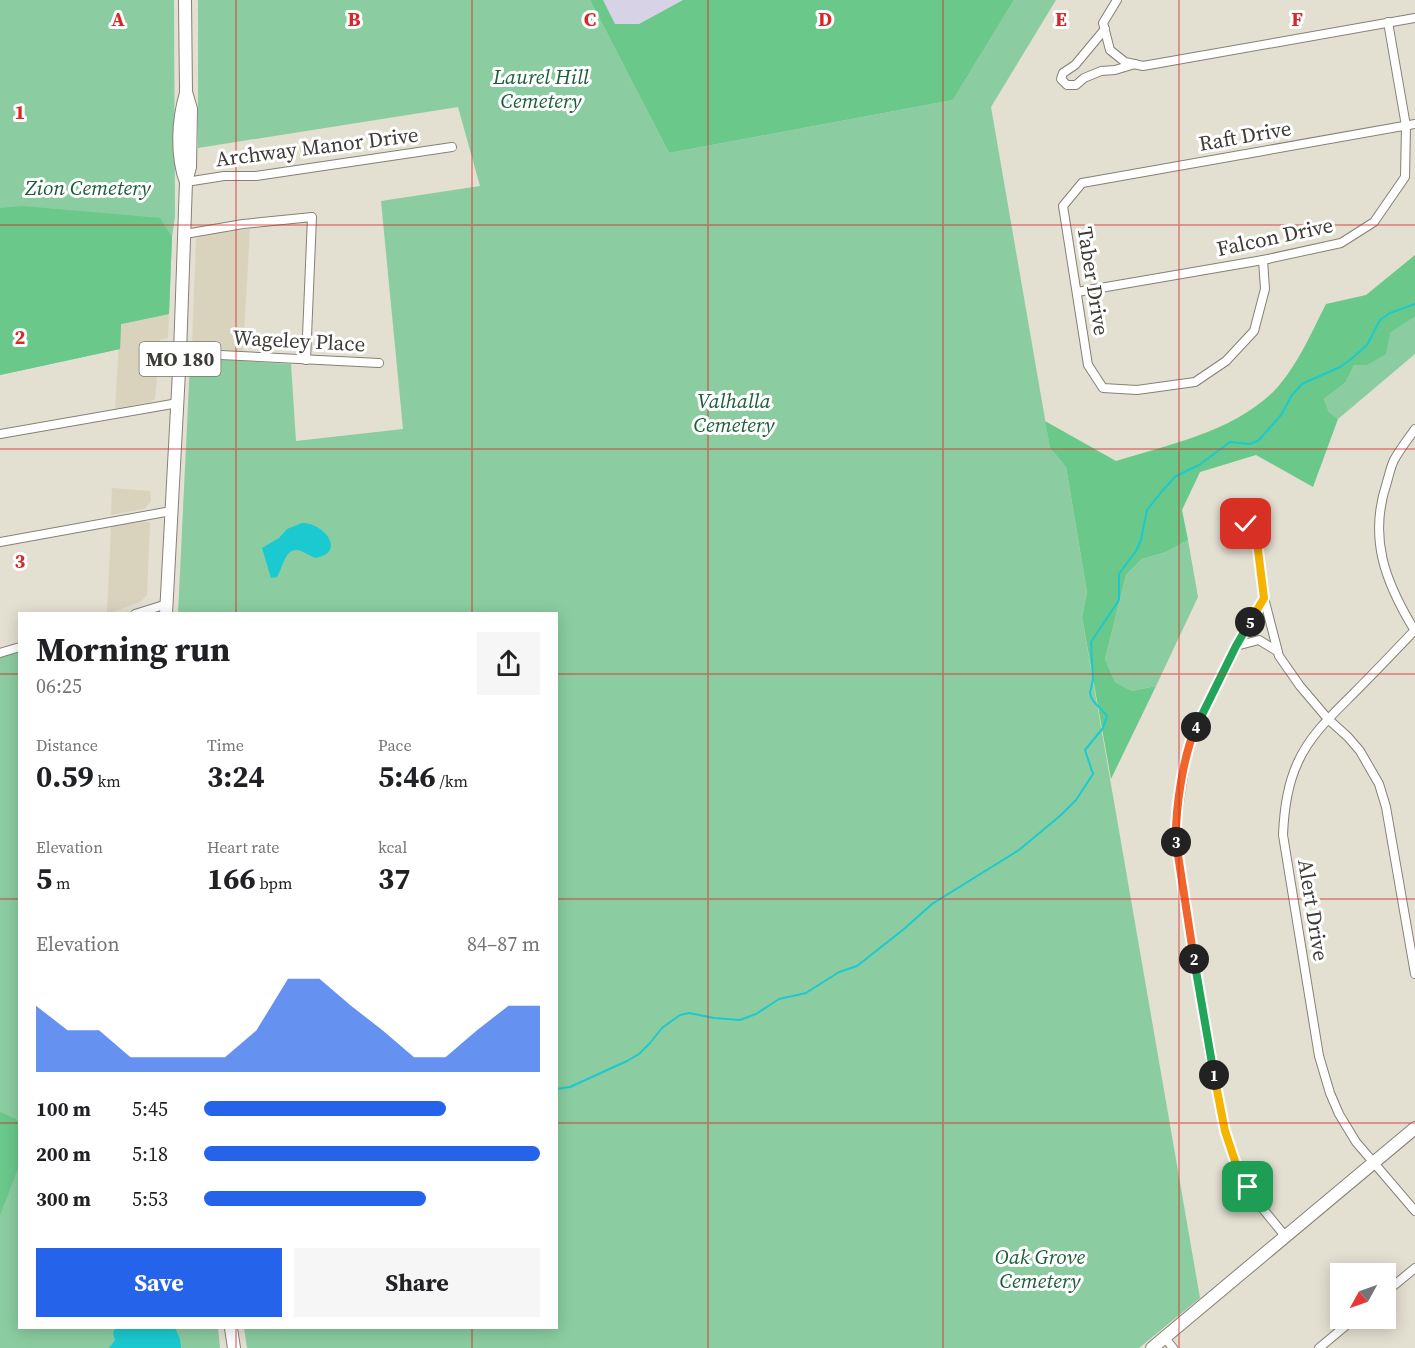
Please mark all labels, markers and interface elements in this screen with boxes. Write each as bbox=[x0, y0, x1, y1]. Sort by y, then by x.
text: A bbox=[111, 5, 125, 33]
text: B bbox=[347, 5, 361, 33]
text: C bbox=[584, 5, 596, 33]
text: D bbox=[818, 5, 832, 33]
text: E bbox=[1055, 5, 1067, 33]
text: F bbox=[1291, 5, 1303, 33]
park label: Laurel Hill Cemetery bbox=[492, 62, 589, 115]
text: 1 bbox=[15, 98, 25, 126]
street label: Raft Drive bbox=[1196, 113, 1293, 158]
street label: Archway Manor Drive bbox=[214, 120, 420, 173]
park label: Zion Cemetery bbox=[24, 173, 152, 202]
street label: Falcon Drive bbox=[1214, 210, 1336, 263]
street label: Taber Drive bbox=[1071, 224, 1116, 337]
text: 2 bbox=[15, 323, 26, 351]
street label: Wageley Place bbox=[232, 323, 366, 358]
road number: MO 180 bbox=[140, 342, 220, 376]
park label: Valhalla Cemetery bbox=[694, 386, 775, 439]
pin bbox=[1220, 498, 1271, 549]
icon: check bbox=[1229, 507, 1262, 540]
text: 3 bbox=[15, 547, 26, 575]
pin: 5 bbox=[1235, 607, 1265, 637]
text: 5 bbox=[1246, 611, 1254, 633]
text: Morning run bbox=[36, 627, 230, 672]
button: share bbox=[477, 632, 540, 695]
text: 06:25 bbox=[36, 672, 82, 700]
pin: 4 bbox=[1181, 712, 1211, 742]
text: 4 bbox=[1192, 716, 1200, 738]
text: Distance bbox=[36, 734, 98, 756]
text: Time bbox=[207, 734, 244, 756]
text: Pace bbox=[378, 734, 412, 756]
text: 0.59 bbox=[36, 756, 94, 797]
text: 3:24 bbox=[207, 756, 265, 797]
text: 5:46 bbox=[378, 756, 436, 797]
text: km bbox=[94, 770, 121, 792]
text: /km bbox=[436, 770, 468, 792]
pin: 3 bbox=[1161, 827, 1191, 857]
text: 3 bbox=[1172, 831, 1180, 853]
text: Elevation bbox=[36, 836, 103, 858]
text: Heart rate bbox=[207, 836, 279, 858]
text: kcal bbox=[378, 836, 407, 858]
street label: Alert Drive bbox=[1291, 857, 1336, 963]
text: 5 bbox=[36, 858, 52, 899]
text: 166 bbox=[207, 858, 256, 899]
text: 37 bbox=[378, 858, 411, 899]
text: m bbox=[52, 872, 70, 894]
text: bpm bbox=[256, 872, 292, 894]
text: Elevation bbox=[36, 930, 120, 958]
text: 84–87 m bbox=[467, 930, 540, 958]
pin: 2 bbox=[1179, 944, 1209, 974]
text: 2 bbox=[1190, 948, 1198, 970]
pin: 1 bbox=[1199, 1060, 1229, 1090]
text: 1 bbox=[1210, 1064, 1218, 1086]
text: 100 m bbox=[36, 1095, 91, 1123]
text: 5:45 bbox=[132, 1095, 168, 1123]
text: 200 m bbox=[36, 1140, 91, 1168]
text: 5:18 bbox=[132, 1140, 168, 1168]
pin bbox=[1222, 1161, 1273, 1212]
icon: arrive bbox=[1231, 1170, 1264, 1203]
text: 300 m bbox=[36, 1185, 91, 1213]
text: 5:53 bbox=[132, 1185, 168, 1213]
park label: Oak Grove Cemetery bbox=[995, 1242, 1086, 1295]
button: Save bbox=[36, 1248, 282, 1317]
button: Share bbox=[294, 1248, 540, 1317]
north arrow bbox=[1330, 1263, 1396, 1329]
map controls bbox=[1330, 1263, 1396, 1329]

